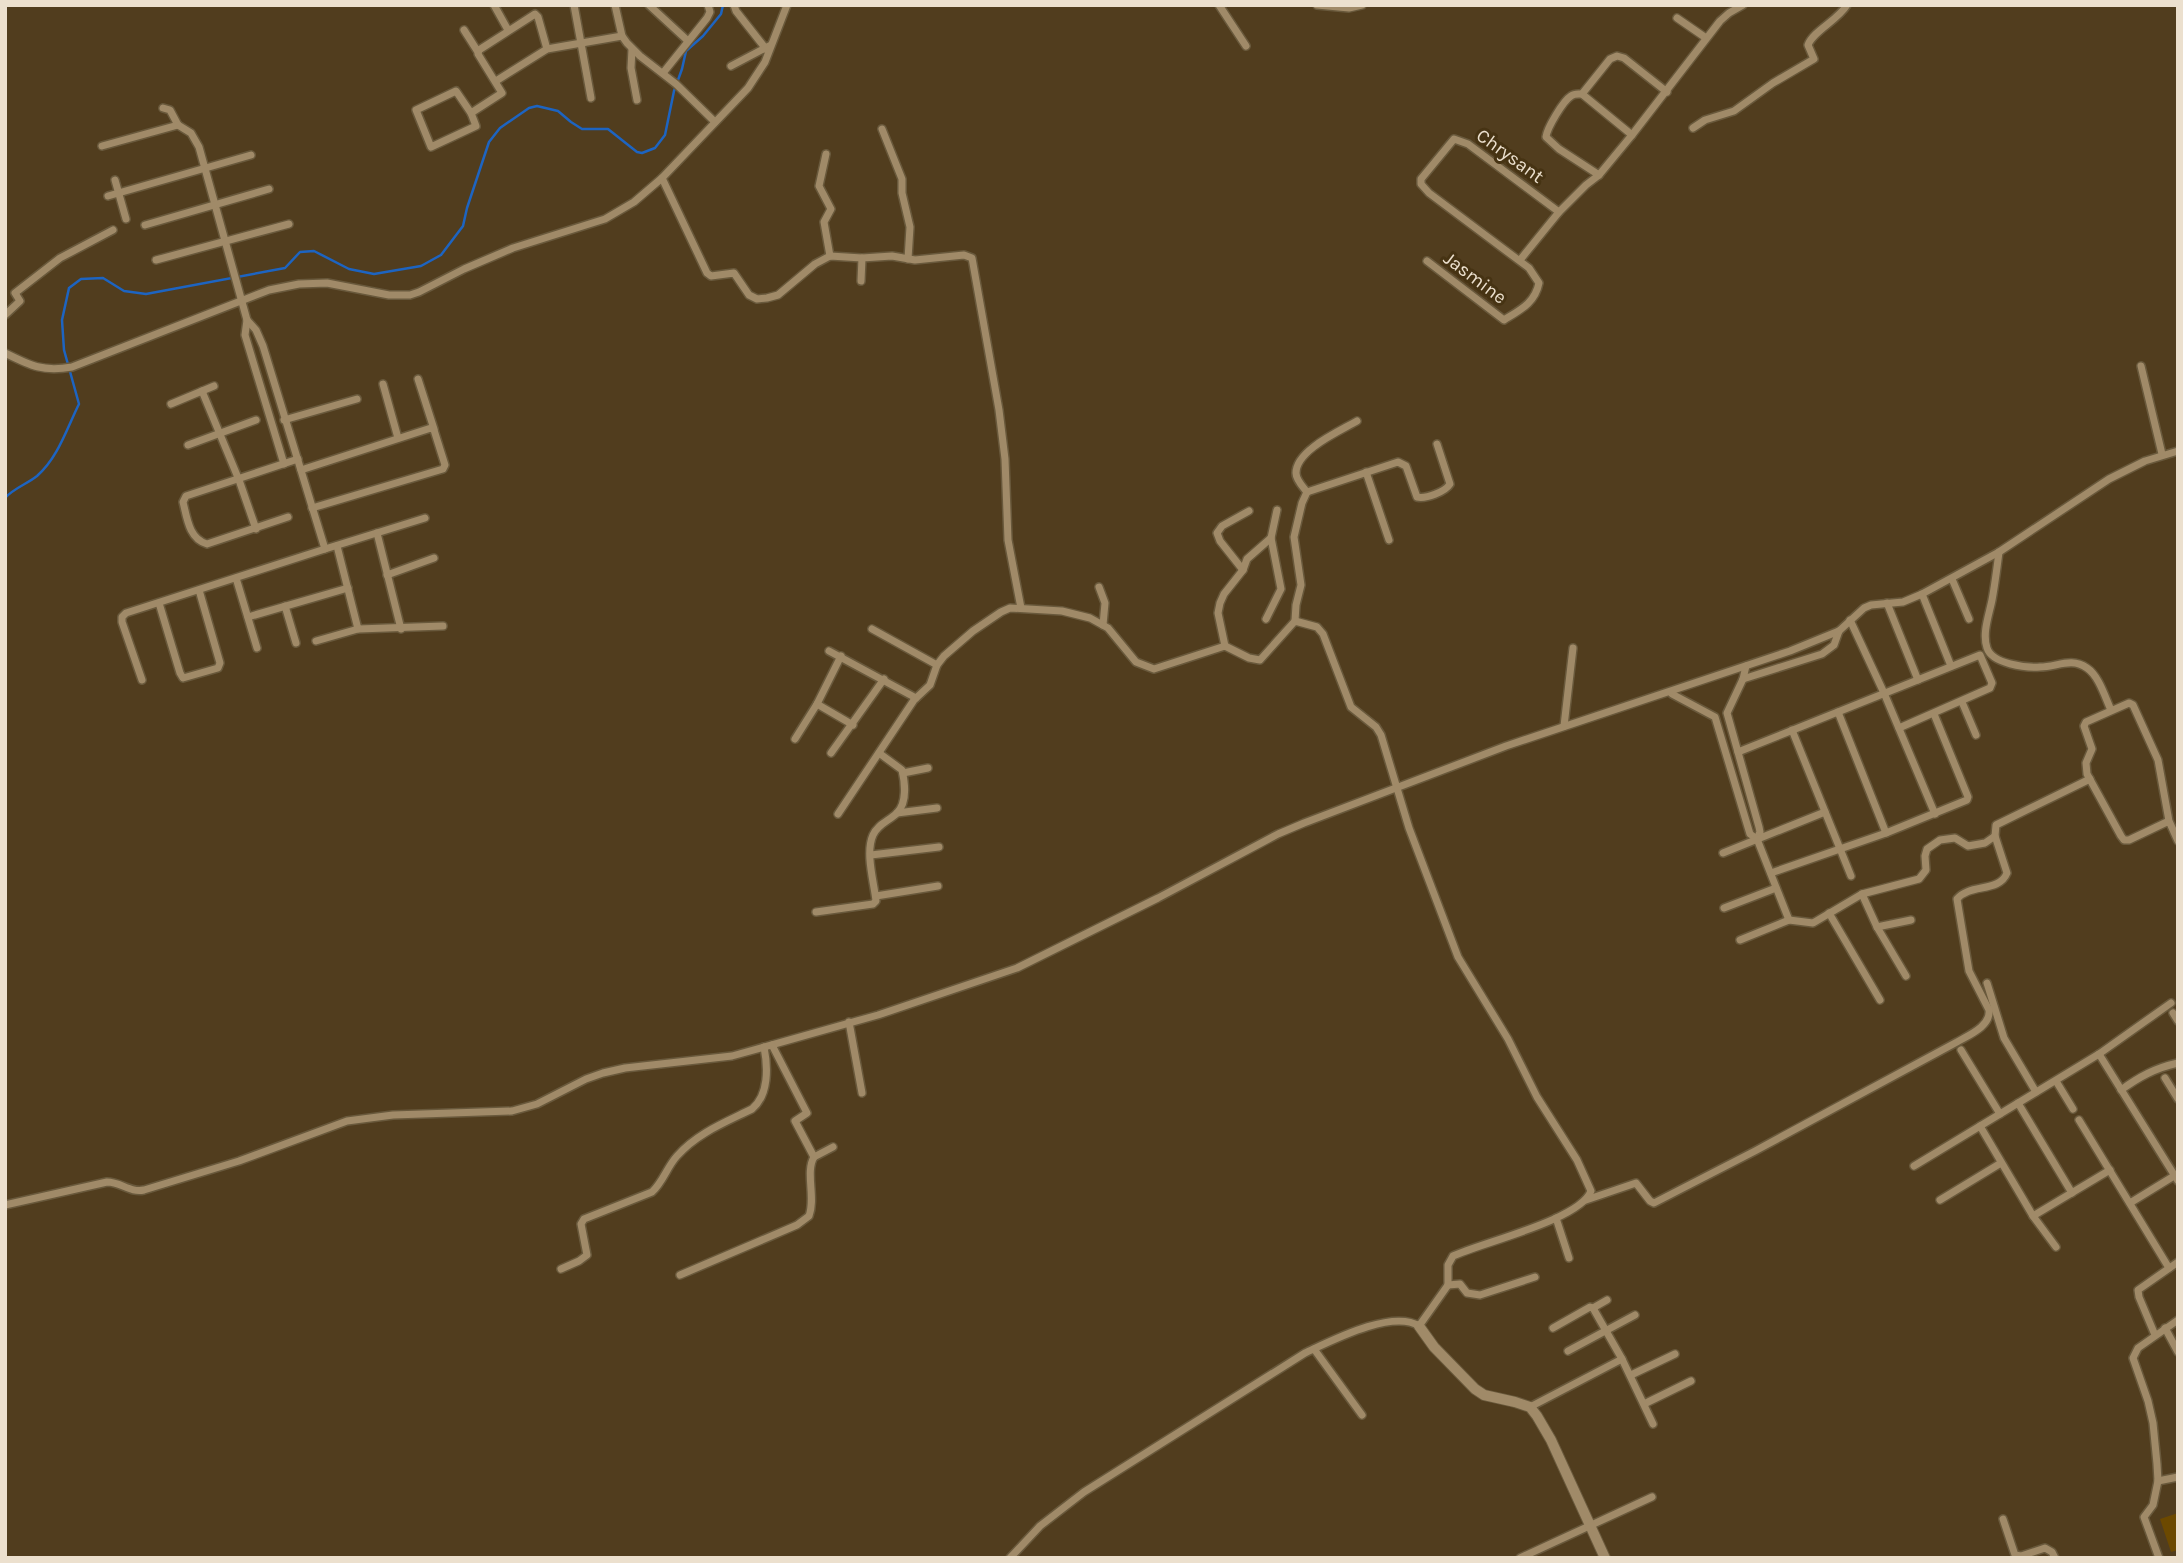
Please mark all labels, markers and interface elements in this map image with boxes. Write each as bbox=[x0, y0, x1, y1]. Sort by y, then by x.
street label: Chrysant bbox=[1472, 124, 1548, 188]
street label: Jasmine bbox=[1439, 247, 1511, 309]

